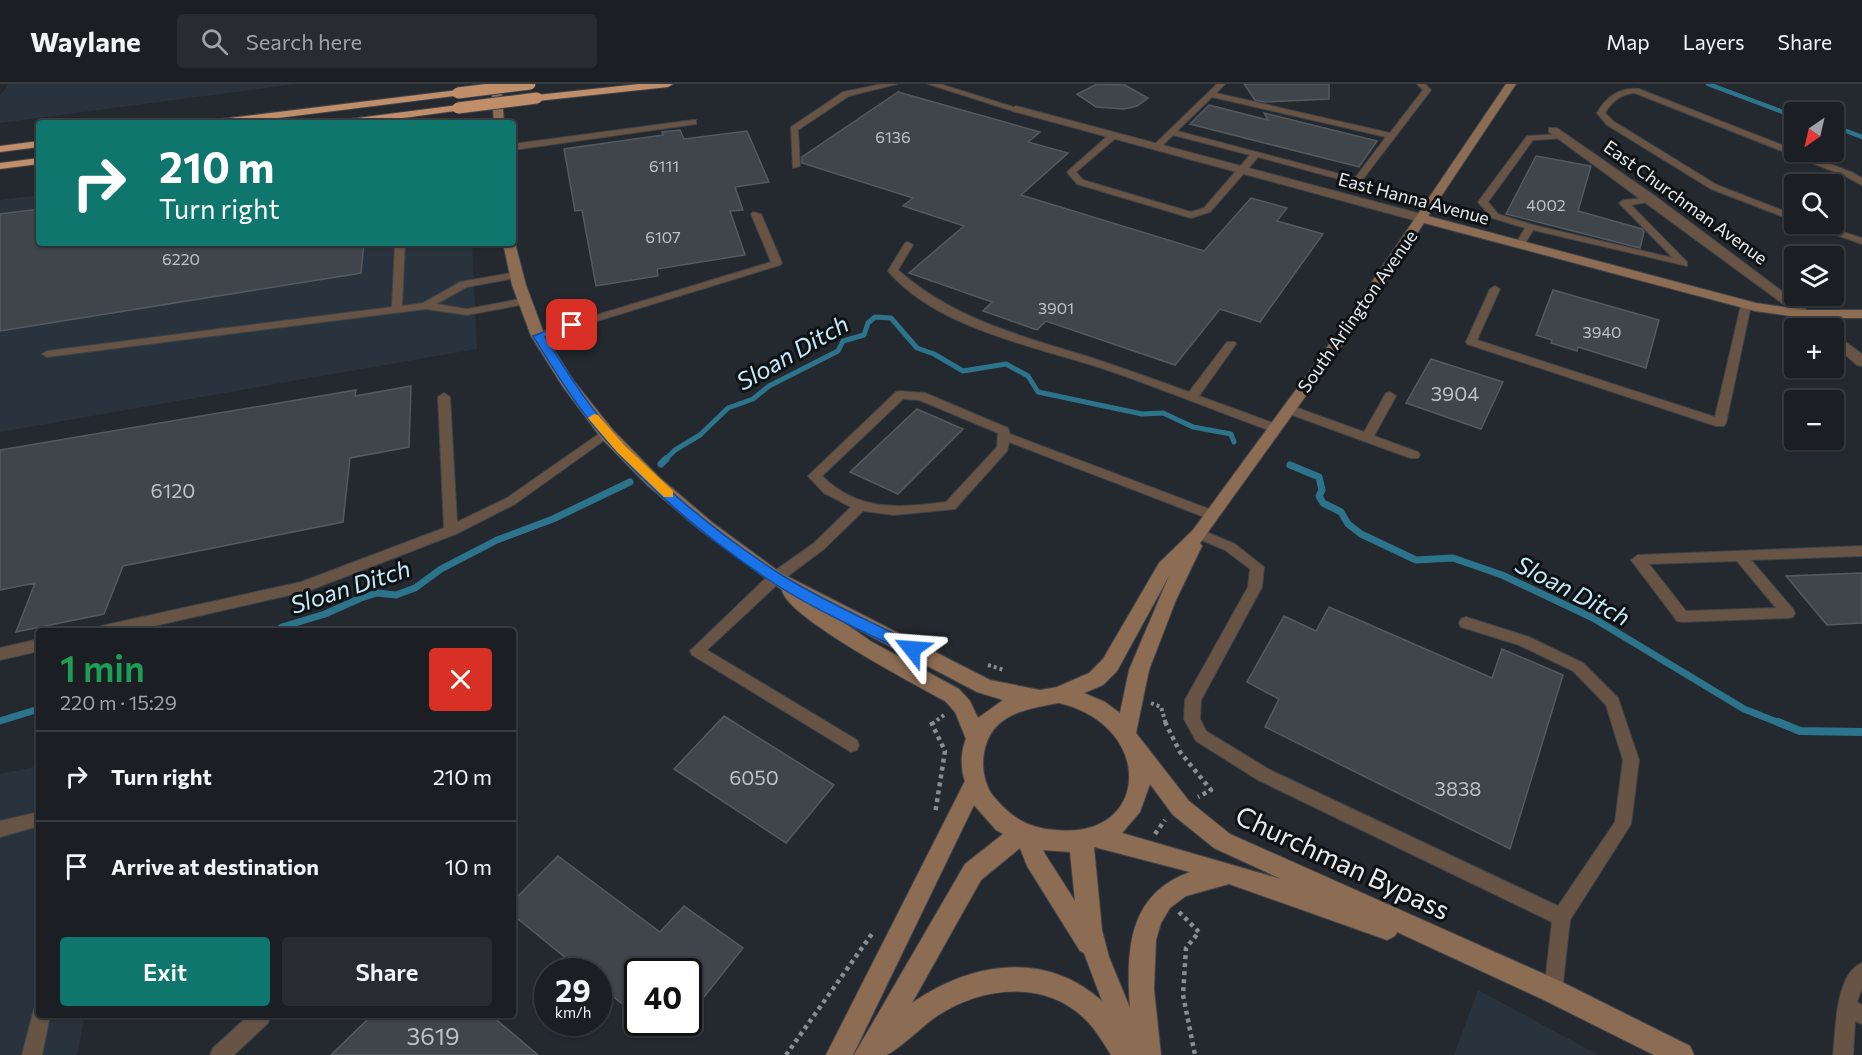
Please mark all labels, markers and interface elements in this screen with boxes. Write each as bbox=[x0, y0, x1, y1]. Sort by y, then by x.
search box bbox=[177, 14, 597, 68]
text: Waylane bbox=[30, 24, 141, 58]
icon: search bbox=[198, 25, 231, 58]
text: Search here bbox=[246, 28, 362, 55]
text: Map bbox=[1606, 29, 1650, 54]
text: Layers bbox=[1683, 29, 1745, 54]
text: Share bbox=[1778, 29, 1832, 54]
north arrow bbox=[1784, 102, 1844, 162]
map controls bbox=[1784, 102, 1844, 450]
house number: 6136 bbox=[875, 127, 911, 146]
street label: East Churchman Avenue bbox=[1600, 135, 1772, 269]
text: 210 m bbox=[159, 140, 274, 192]
icon: right bbox=[60, 144, 138, 222]
house number: 6111 bbox=[649, 156, 679, 175]
street label: East Hanna Avenue bbox=[1336, 167, 1492, 229]
button: search bbox=[1784, 174, 1844, 234]
text: Turn right bbox=[159, 192, 279, 225]
house number: 4002 bbox=[1526, 195, 1566, 214]
street label: South Arlington Avenue bbox=[1293, 226, 1421, 396]
house number: 6107 bbox=[645, 227, 681, 246]
button: layers bbox=[1784, 246, 1844, 306]
house number: 6220 bbox=[162, 249, 200, 268]
house number: 3901 bbox=[1038, 298, 1074, 317]
pin bbox=[546, 299, 597, 350]
icon: arrive bbox=[555, 308, 588, 341]
water label: Sloan Ditch bbox=[731, 308, 853, 396]
button: + bbox=[1784, 318, 1844, 378]
house number: 3940 bbox=[1583, 322, 1621, 341]
house number: 3904 bbox=[1431, 381, 1479, 405]
button: − bbox=[1784, 390, 1844, 450]
house number: 6120 bbox=[151, 478, 195, 502]
water label: Sloan Ditch bbox=[1511, 549, 1635, 631]
water label: Sloan Ditch bbox=[286, 553, 414, 619]
position arrow bbox=[880, 617, 944, 681]
text: 1 min bbox=[60, 645, 145, 689]
button: close bbox=[429, 648, 492, 711]
text: 220 m · 15:29 bbox=[60, 690, 177, 714]
icon: right bbox=[60, 760, 93, 793]
text: Turn right bbox=[111, 763, 212, 790]
text: 210 m bbox=[433, 763, 492, 790]
house number: 6050 bbox=[729, 765, 779, 789]
house number: 3838 bbox=[1434, 776, 1482, 800]
street label: Churchman Bypass bbox=[1231, 798, 1455, 926]
icon: arrive bbox=[60, 850, 93, 883]
text: Arrive at destination bbox=[111, 853, 319, 880]
text: 10 m bbox=[445, 853, 492, 880]
button: Exit bbox=[60, 937, 270, 1006]
button: Share bbox=[282, 937, 492, 1006]
speed limit sign: 40 bbox=[624, 958, 702, 1036]
text: 29 bbox=[555, 971, 591, 1008]
text: km/h bbox=[555, 1003, 591, 1021]
house number: 3619 bbox=[406, 1021, 460, 1050]

